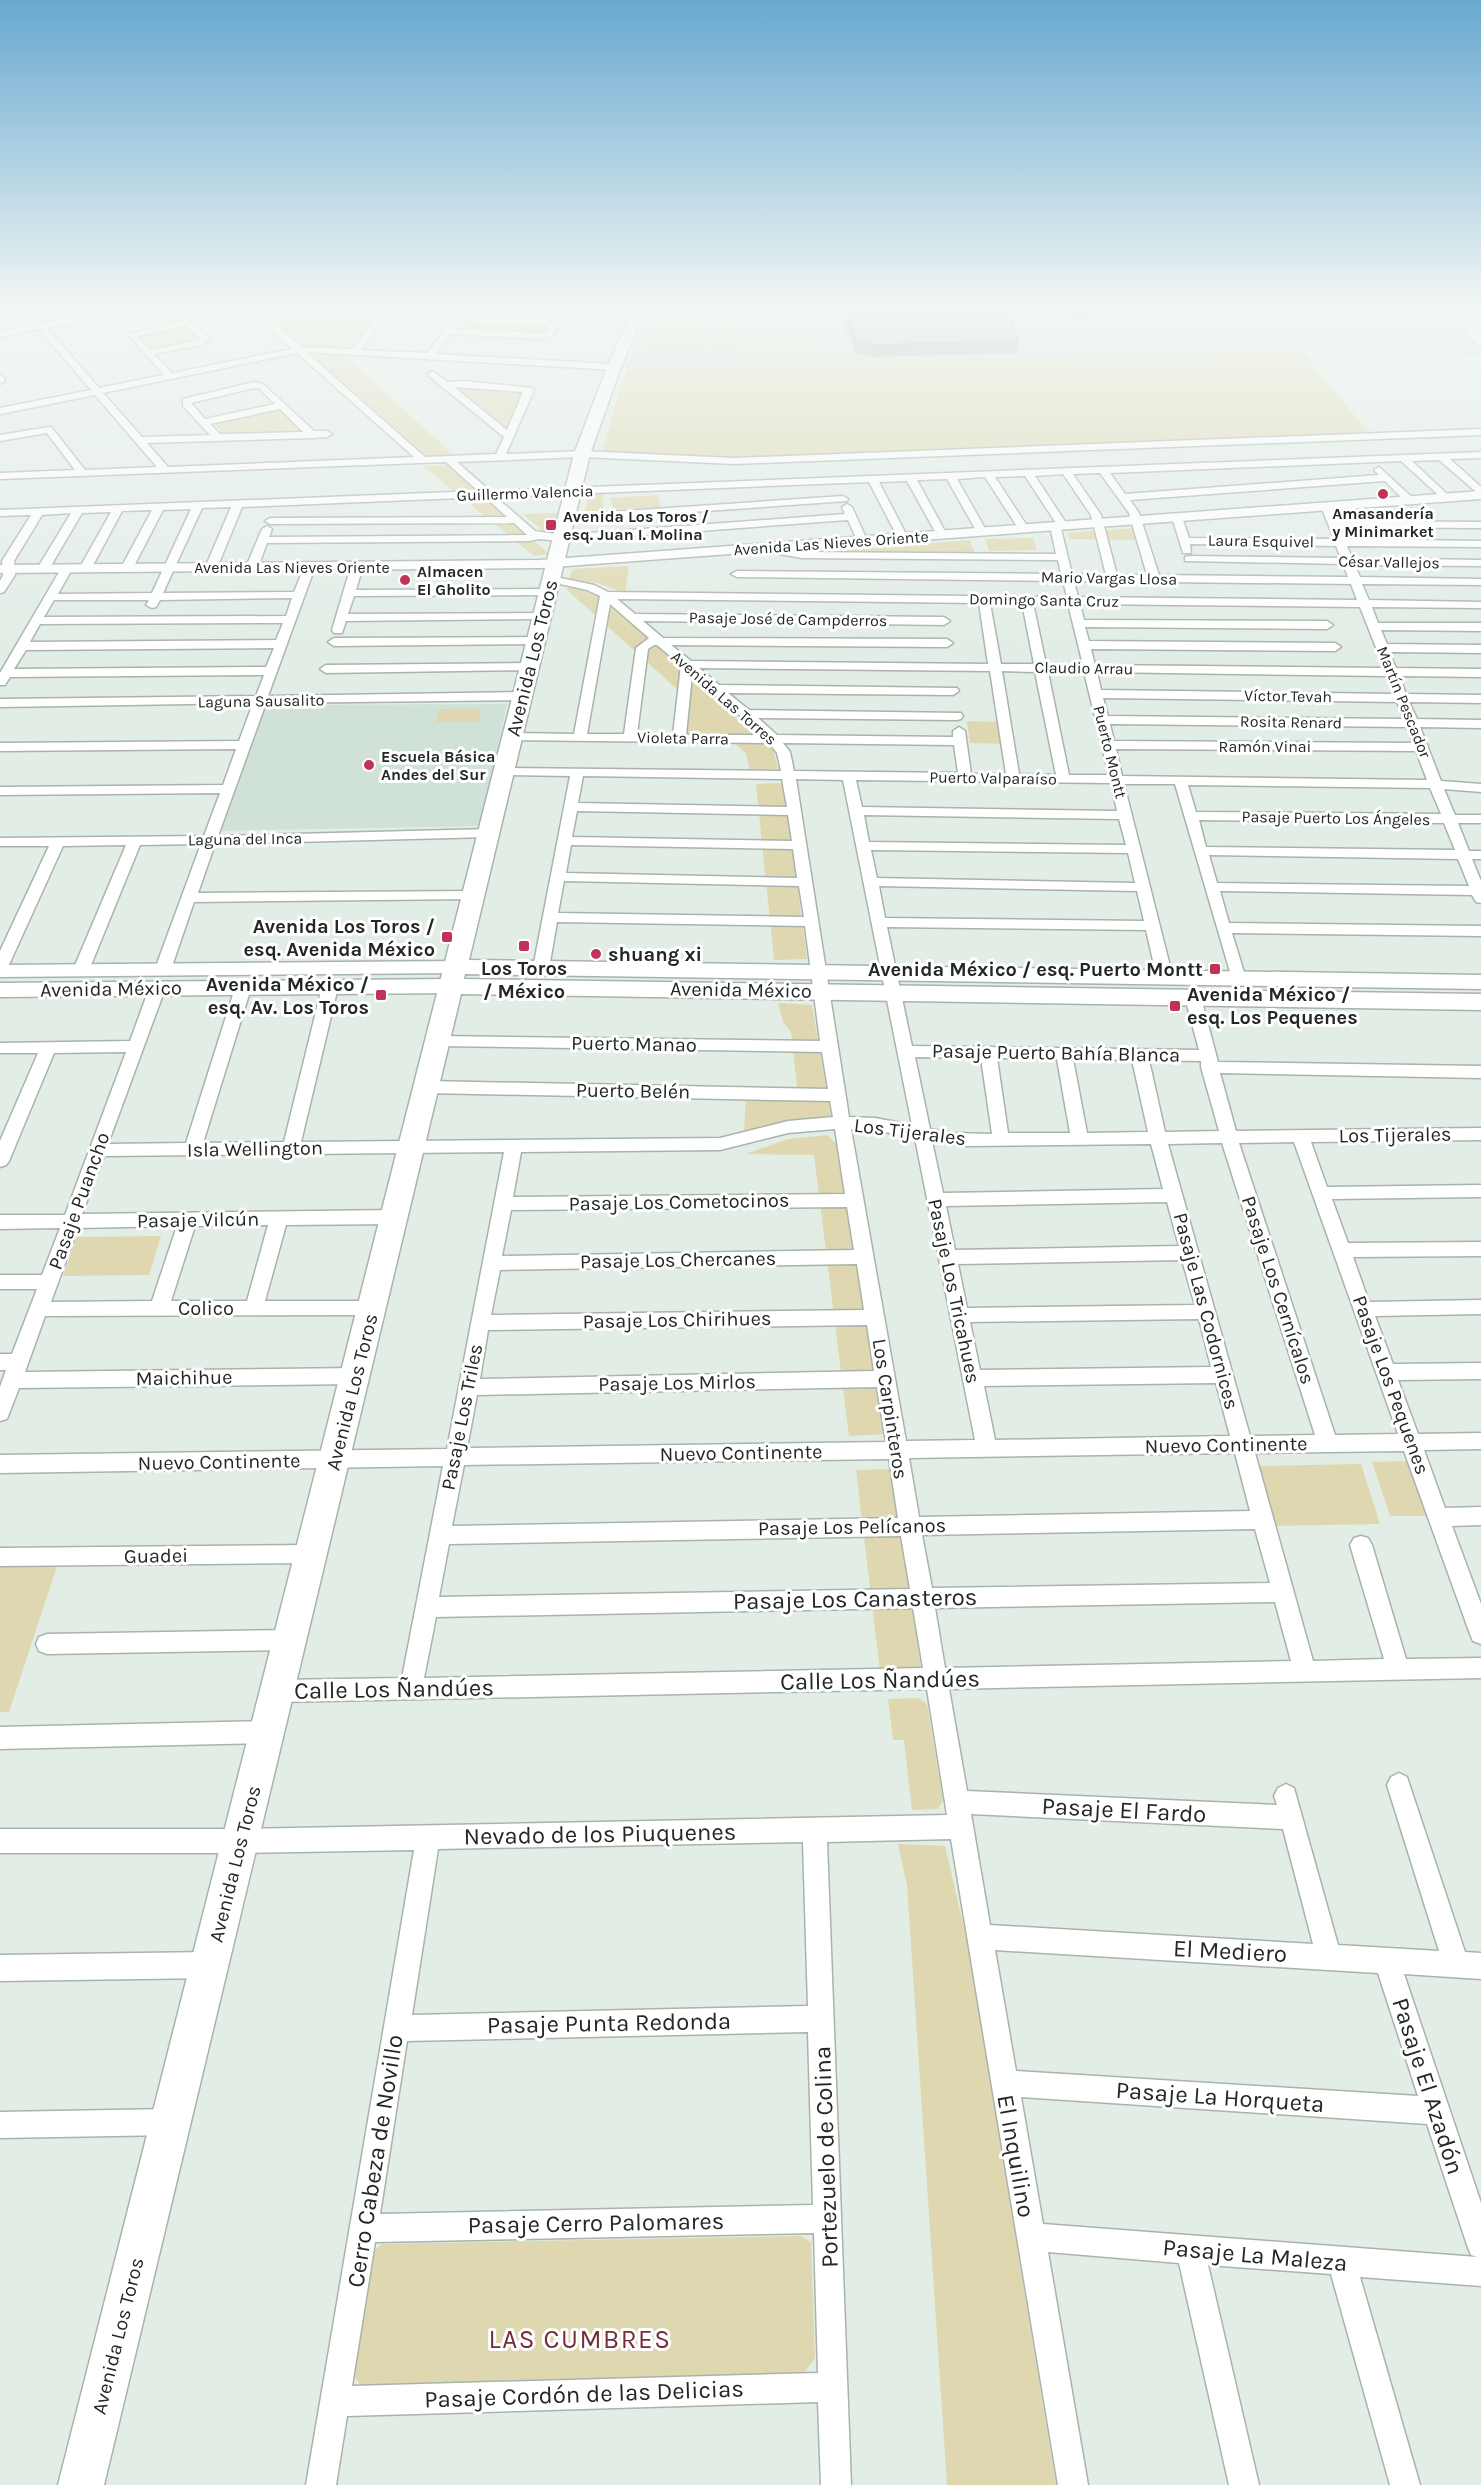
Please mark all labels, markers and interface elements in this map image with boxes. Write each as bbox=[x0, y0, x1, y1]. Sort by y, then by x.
street label: Guillermo Valencia bbox=[456, 481, 594, 505]
marker: Amasandería y Minimarket bbox=[1376, 487, 1390, 501]
place label: Amasandería y Minimarket bbox=[1332, 504, 1434, 541]
place label: Avenida Los Toros / esq. Juan I. Molina bbox=[563, 507, 709, 544]
marker: Avenida Los Toros / esq. Juan I. Molina bbox=[544, 518, 558, 532]
street label: Avenida Las Nieves Oriente bbox=[733, 527, 929, 559]
street label: Laura Esquivel bbox=[1208, 531, 1314, 551]
street label: César Vallejos bbox=[1338, 552, 1440, 572]
street label: Avenida Las Nieves Oriente bbox=[194, 558, 390, 577]
place label: Almacen El Gholito bbox=[417, 562, 491, 599]
street label: Mario Vargas Llosa bbox=[1041, 567, 1177, 589]
marker: Almacen El Gholito bbox=[398, 573, 412, 587]
street label: Avenida Los Toros bbox=[501, 577, 563, 739]
street label: Domingo Santa Cruz bbox=[969, 589, 1119, 611]
street label: Pasaje José de Campderros bbox=[689, 608, 887, 630]
street label: Martín Pescador bbox=[1373, 643, 1435, 761]
street label: Avenida Las Torres bbox=[667, 647, 781, 749]
street label: Claudio Arrau bbox=[1034, 658, 1134, 678]
street label: Víctor Tevah bbox=[1244, 686, 1332, 706]
street label: Laguna Sausalito bbox=[198, 690, 324, 712]
street label: Puerto Montt bbox=[1089, 704, 1131, 800]
street label: Rosita Renard bbox=[1240, 712, 1342, 732]
street label: Violeta Parra bbox=[637, 728, 729, 748]
street label: Ramón Vinai bbox=[1219, 737, 1311, 756]
place label: Escuela Básica Andes del Sur bbox=[381, 747, 495, 784]
marker: Escuela Básica Andes del Sur bbox=[362, 758, 376, 772]
street label: Puerto Valparaíso bbox=[929, 767, 1057, 789]
street label: Pasaje Puerto Los Ángeles bbox=[1242, 807, 1430, 829]
street label: Laguna del Inca bbox=[188, 829, 302, 849]
place label: Avenida Los Toros / esq. Avenida México bbox=[244, 915, 435, 961]
marker: Avenida Los Toros / esq. Avenida México bbox=[440, 930, 454, 944]
marker: Los Toros / México bbox=[517, 939, 531, 953]
place label: shuang xi bbox=[608, 943, 702, 966]
marker: shuang xi bbox=[589, 947, 603, 961]
place label: Los Toros / México bbox=[481, 957, 567, 1003]
place label: Avenida México / esq. Puerto Montt bbox=[868, 958, 1203, 981]
marker: Avenida México / esq. Puerto Montt bbox=[1208, 962, 1222, 976]
place label: Avenida México / esq. Av. Los Toros bbox=[206, 973, 369, 1019]
street label: Avenida México bbox=[40, 976, 182, 1002]
street label: Avenida México bbox=[670, 977, 812, 1003]
place label: Avenida México / esq. Los Pequenes bbox=[1187, 983, 1358, 1029]
marker: Avenida México / esq. Av. Los Toros bbox=[374, 988, 388, 1002]
marker: Avenida México / esq. Los Pequenes bbox=[1168, 999, 1182, 1013]
street label: Puerto Manao bbox=[571, 1031, 697, 1057]
street label: Pasaje Puerto Bahía Blanca bbox=[932, 1039, 1180, 1067]
street label: Puerto Belén bbox=[576, 1079, 690, 1103]
street label: Los Tijerales bbox=[853, 1114, 967, 1150]
street label: Los Tijerales bbox=[1338, 1123, 1452, 1147]
street label: Pasaje Puancho bbox=[43, 1129, 115, 1273]
street label: Isla Wellington bbox=[187, 1136, 323, 1162]
street label: Pasaje Los Cometocinos bbox=[568, 1189, 790, 1215]
street label: Pasaje Los Cernícalos bbox=[1237, 1193, 1319, 1387]
street label: Pasaje Los Tricahues bbox=[923, 1196, 985, 1386]
street label: Pasaje Vilcún bbox=[137, 1207, 259, 1233]
street label: Pasaje Las Codornices bbox=[1169, 1210, 1243, 1412]
street label: Pasaje Los Chercanes bbox=[580, 1247, 776, 1273]
street label: Pasaje Los Pequenes bbox=[1348, 1292, 1434, 1478]
street label: Colico bbox=[178, 1297, 234, 1320]
street label: Pasaje Los Chirihues bbox=[582, 1307, 772, 1333]
street label: Avenida Los Toros bbox=[321, 1311, 383, 1473]
street label: Los Carpinteros bbox=[868, 1337, 912, 1481]
street label: Pasaje Los Triles bbox=[437, 1342, 487, 1492]
street label: Maichihue bbox=[135, 1366, 233, 1390]
street label: Pasaje Los Mirlos bbox=[598, 1370, 756, 1396]
street label: Nuevo Continente bbox=[1144, 1432, 1308, 1458]
street label: Nuevo Continente bbox=[659, 1440, 823, 1466]
street label: Nuevo Continente bbox=[137, 1449, 301, 1475]
street label: Pasaje Los Pelícanos bbox=[758, 1514, 946, 1540]
street label: Guadei bbox=[124, 1544, 188, 1568]
street label: Pasaje Los Canasteros bbox=[733, 1583, 977, 1615]
street label: Calle Los Ñandúes bbox=[780, 1664, 980, 1696]
street label: Calle Los Ñandúes bbox=[294, 1673, 494, 1705]
street label: Avenida Los Toros bbox=[204, 1783, 266, 1945]
street label: Pasaje El Fardo bbox=[1041, 1792, 1207, 1828]
street label: Nevado de los Piuquenes bbox=[463, 1818, 737, 1850]
street label: El Mediero bbox=[1172, 1934, 1288, 1968]
street label: Pasaje El Azadón bbox=[1386, 1994, 1470, 2178]
street label: Pasaje Punta Redonda bbox=[487, 2007, 731, 2039]
street label: Cerro Cabeza de Novillo bbox=[341, 2033, 409, 2289]
street label: Portezuelo de Colina bbox=[808, 2046, 844, 2268]
street label: Pasaje La Horqueta bbox=[1115, 2076, 1325, 2118]
street label: El Inquilino bbox=[991, 2092, 1041, 2220]
street label: Pasaje Cerro Palomares bbox=[467, 2207, 725, 2239]
street label: Pasaje La Maleza bbox=[1162, 2233, 1348, 2277]
street label: Avenida Los Toros bbox=[87, 2255, 149, 2417]
district label: LAS CUMBRES bbox=[489, 2324, 671, 2355]
street label: Pasaje Cordón de las Delicias bbox=[424, 2374, 744, 2414]

